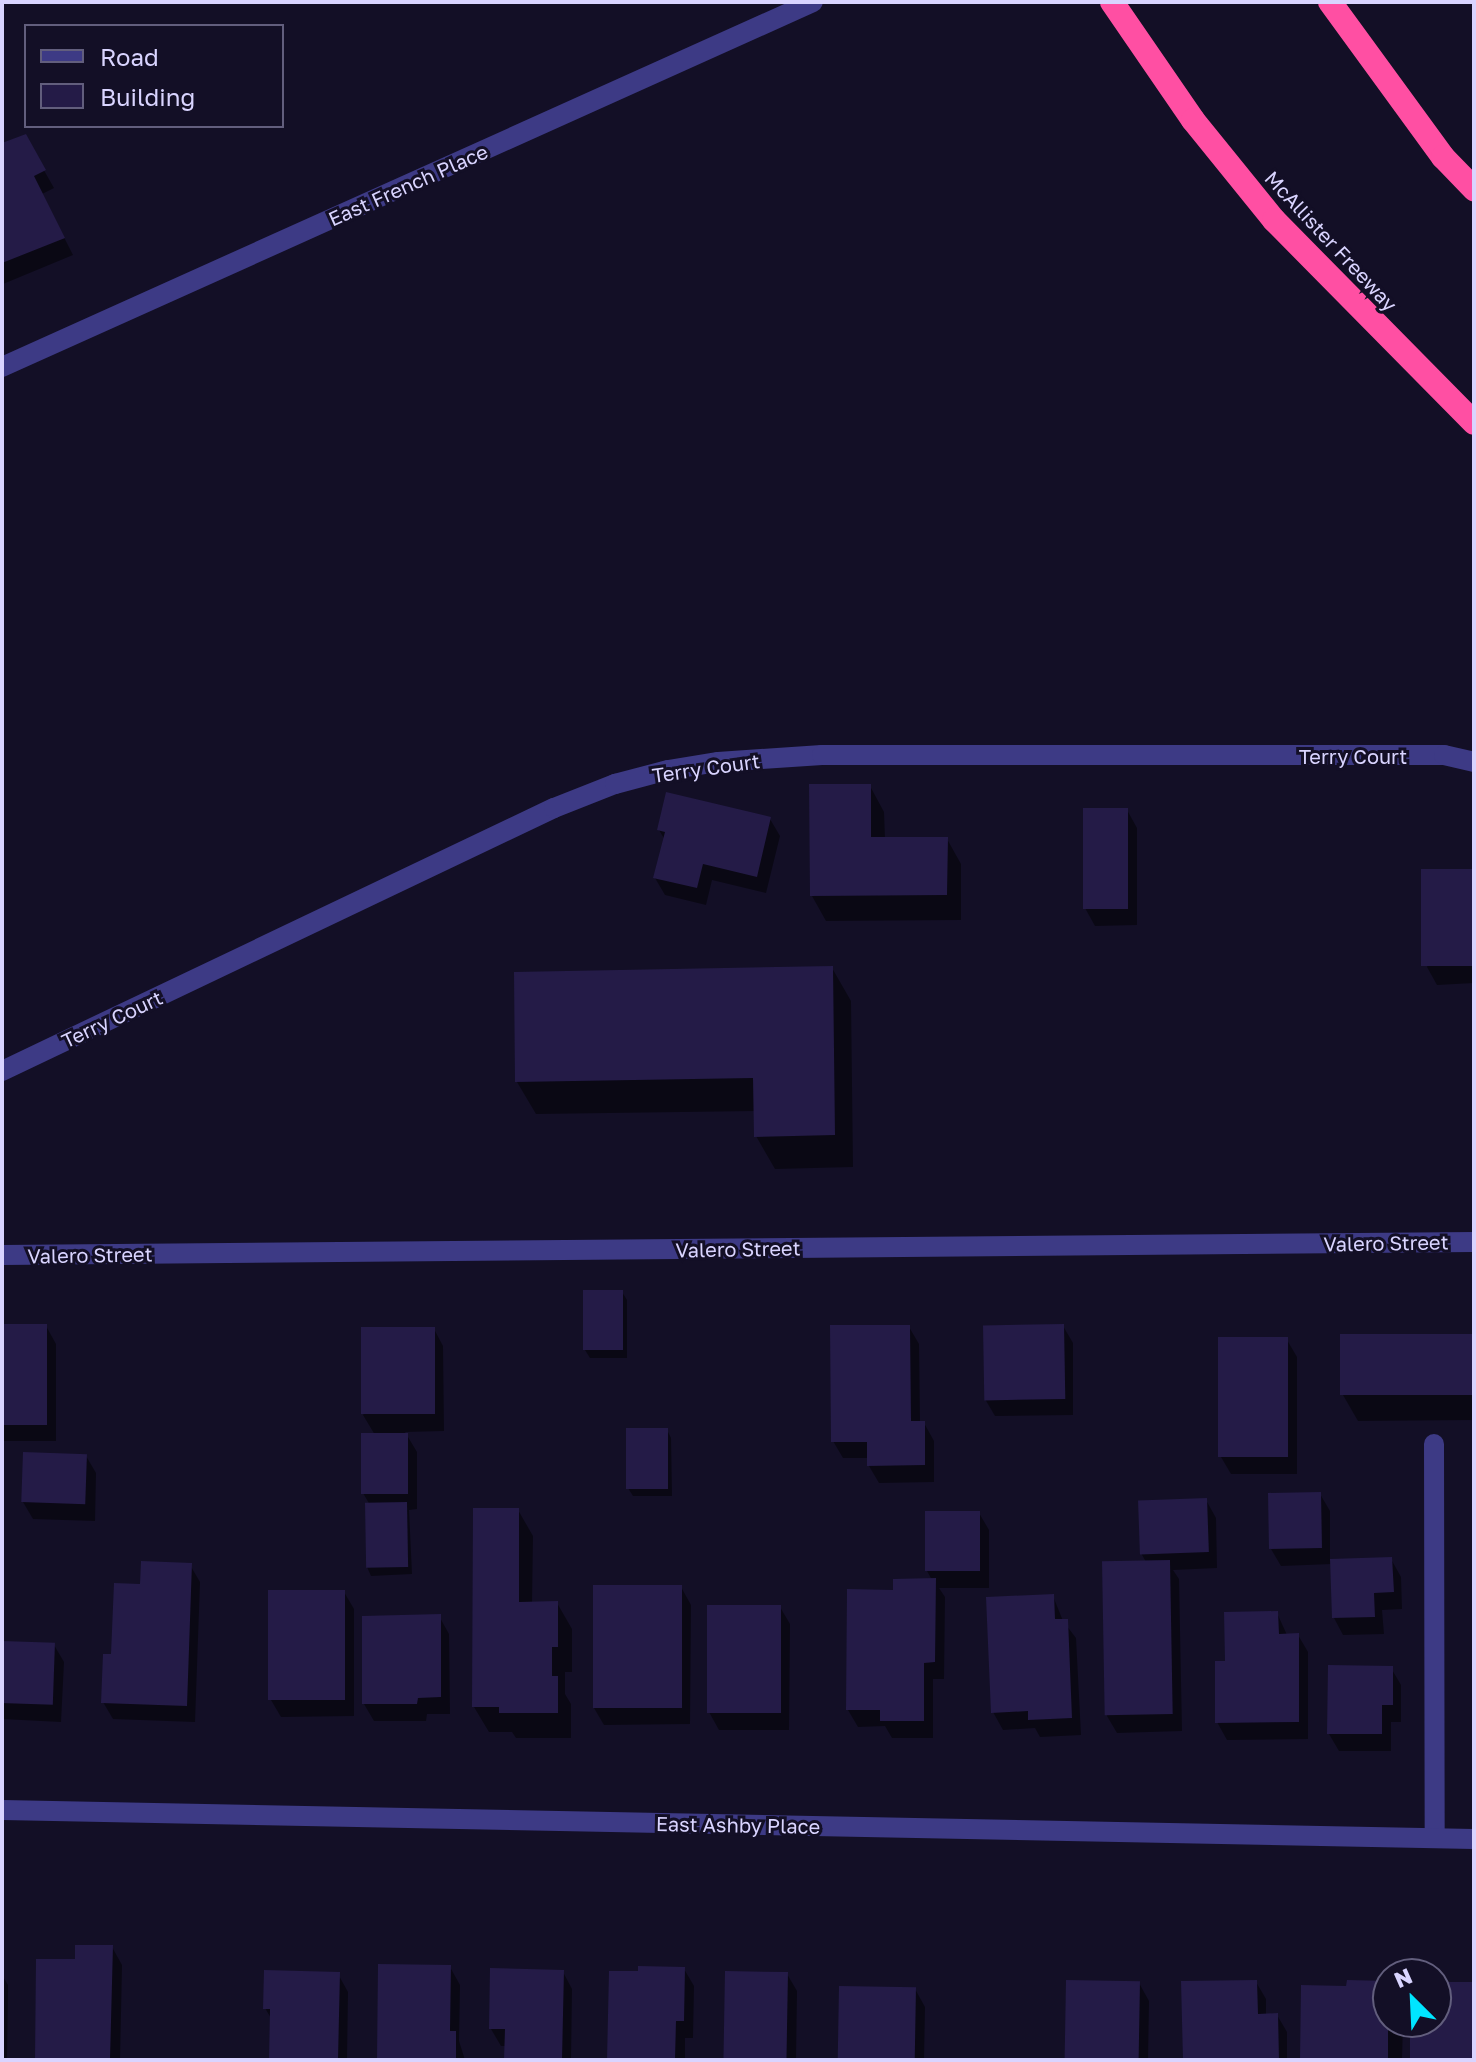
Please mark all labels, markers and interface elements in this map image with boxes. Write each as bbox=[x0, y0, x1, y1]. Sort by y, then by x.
legend bbox=[24, 24, 284, 128]
text: Road bbox=[100, 42, 159, 71]
text: Building bbox=[100, 82, 195, 111]
street label: East French Place bbox=[325, 139, 491, 231]
street label: McAllister Freeway bbox=[1260, 166, 1402, 316]
street label: Terry Court bbox=[1299, 744, 1407, 768]
street label: Terry Court bbox=[651, 749, 761, 787]
street label: Terry Court bbox=[58, 985, 166, 1053]
street label: Valero Street bbox=[1323, 1230, 1449, 1256]
street label: Valero Street bbox=[675, 1236, 801, 1262]
street label: Valero Street bbox=[27, 1242, 153, 1268]
street label: East Ashby Place bbox=[656, 1812, 820, 1838]
north arrow bbox=[1372, 1958, 1452, 2038]
text: N bbox=[1390, 1962, 1416, 1993]

